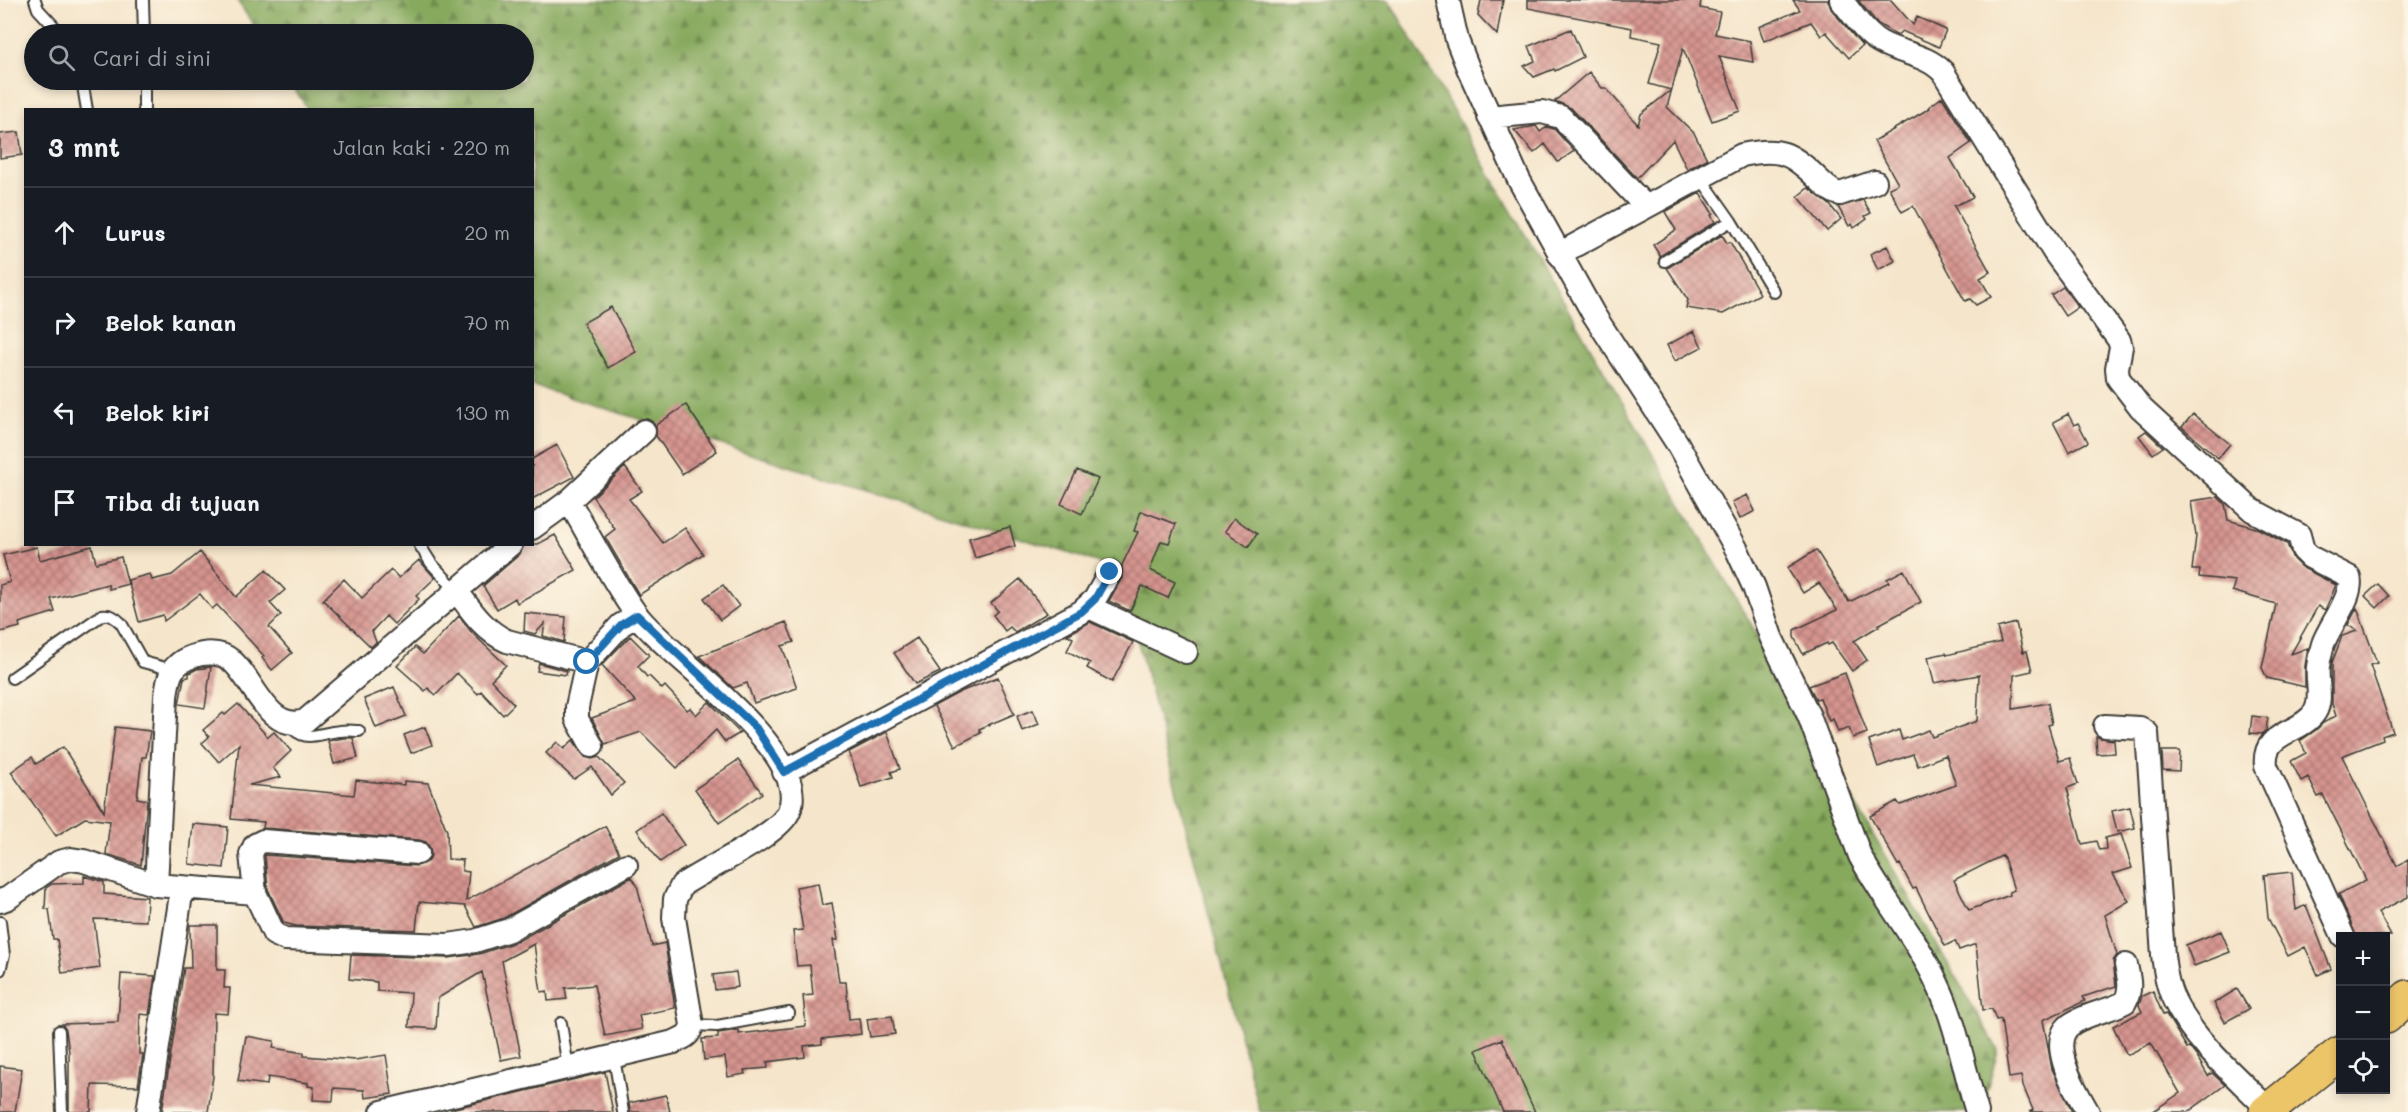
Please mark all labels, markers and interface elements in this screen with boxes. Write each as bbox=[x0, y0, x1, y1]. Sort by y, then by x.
search box bbox=[24, 24, 534, 90]
icon: search bbox=[45, 41, 78, 74]
text: Cari di sini bbox=[93, 43, 211, 72]
text: 3 mnt bbox=[48, 130, 120, 164]
text: Jalan kaki · 220 m bbox=[333, 134, 510, 160]
icon: ahead bbox=[48, 216, 81, 249]
text: Lurus bbox=[105, 218, 166, 247]
text: 20 m bbox=[464, 219, 510, 245]
icon: right bbox=[48, 306, 81, 339]
text: Belok kanan bbox=[105, 308, 236, 337]
text: 70 m bbox=[464, 309, 510, 335]
icon: left bbox=[48, 396, 81, 429]
text: Belok kiri bbox=[105, 398, 210, 427]
text: 130 m bbox=[455, 399, 510, 425]
icon: arrive bbox=[48, 486, 81, 519]
text: Tiba di tujuan bbox=[105, 488, 260, 517]
route end bbox=[1096, 558, 1122, 584]
route start bbox=[573, 648, 599, 674]
map controls bbox=[2336, 932, 2390, 1094]
button: + bbox=[2336, 932, 2390, 986]
button: − bbox=[2336, 986, 2390, 1040]
button: locate bbox=[2336, 1040, 2390, 1094]

